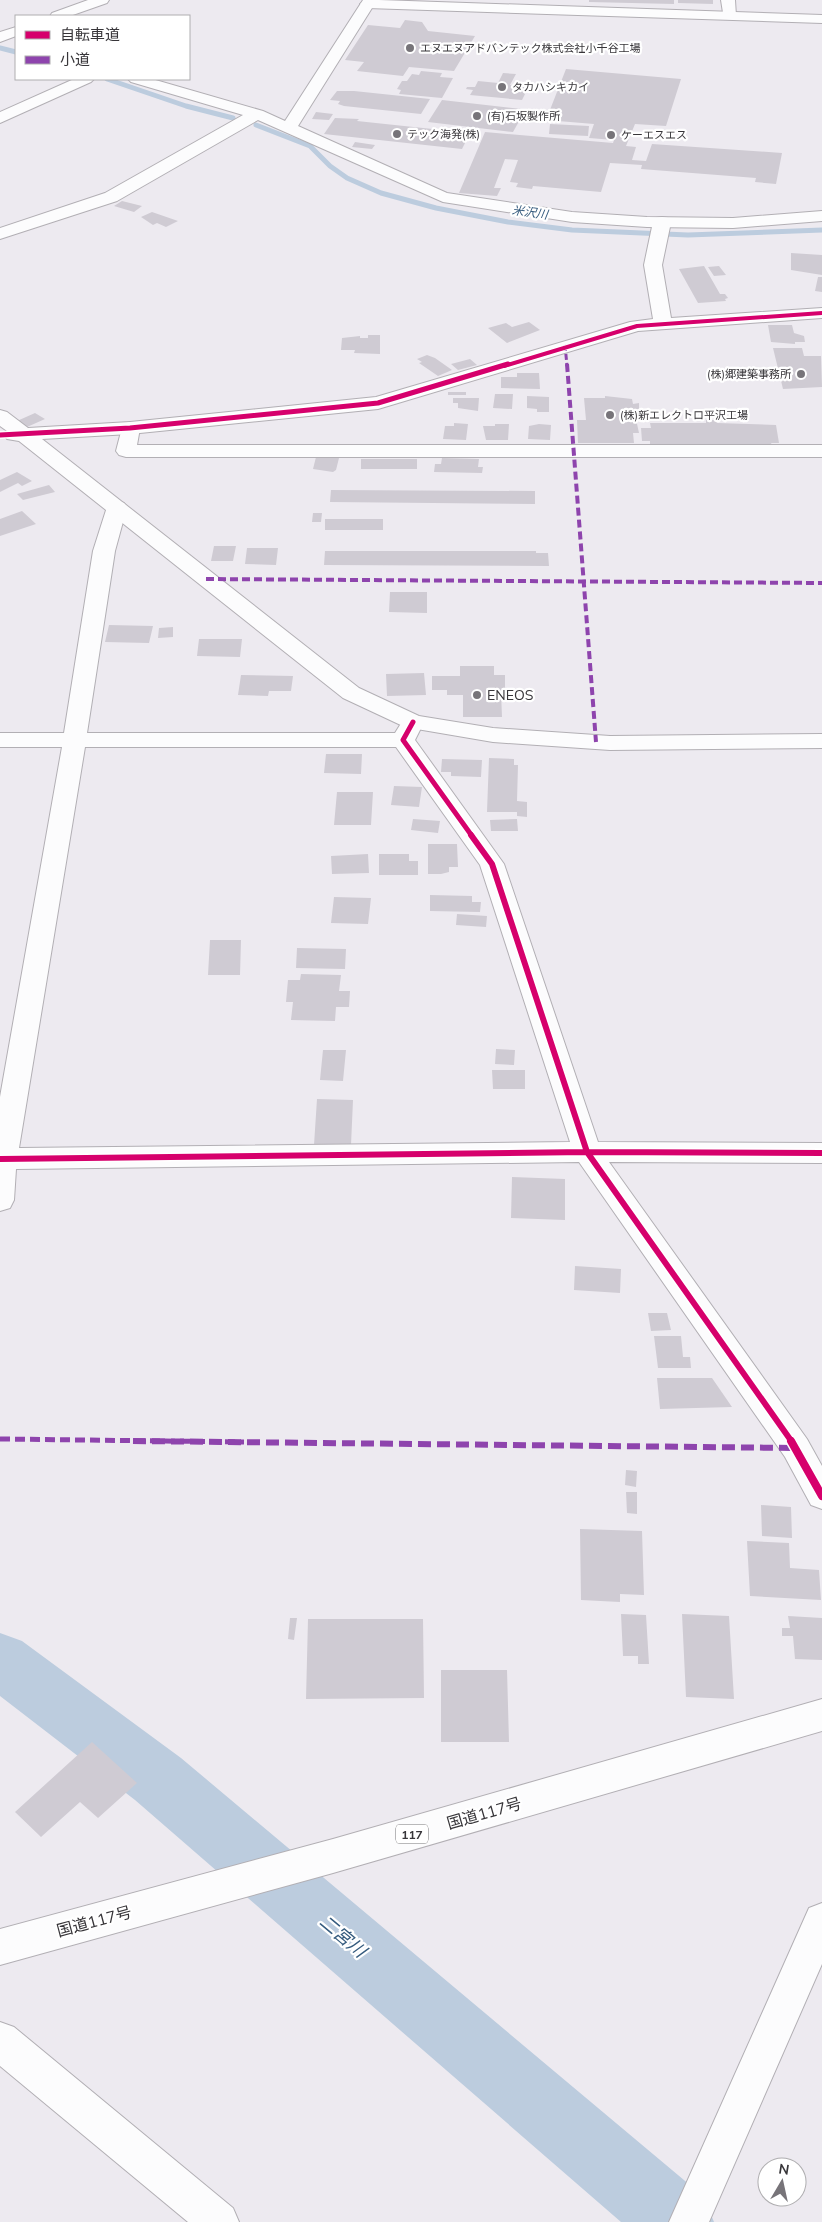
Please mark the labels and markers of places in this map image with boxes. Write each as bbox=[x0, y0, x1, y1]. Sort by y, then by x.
place label: エヌエヌアドバンテック株式会社小千谷工場 bbox=[420, 41, 641, 55]
marker: エヌエヌアドバンテック株式会社小千谷工場 bbox=[404, 42, 416, 54]
place label: タカハシキカイ bbox=[512, 80, 589, 94]
marker: タカハシキカイ bbox=[496, 81, 508, 93]
place label: (有)石坂製作所 bbox=[487, 109, 561, 123]
marker: (有)石坂製作所 bbox=[471, 110, 483, 122]
place label: テック海発(株) bbox=[407, 127, 480, 141]
marker: テック海発(株) bbox=[391, 128, 403, 140]
place label: ケーエスエス bbox=[621, 128, 687, 142]
marker: ケーエスエス bbox=[605, 129, 617, 141]
place label: (株)郷建築事務所 bbox=[707, 367, 792, 381]
marker: (株)郷建築事務所 bbox=[795, 368, 807, 380]
place label: (株)新エレクトロ平沢工場 bbox=[620, 408, 748, 422]
marker: (株)新エレクトロ平沢工場 bbox=[604, 409, 616, 421]
place label: ENEOS bbox=[487, 686, 534, 704]
marker: ENEOS bbox=[471, 689, 483, 701]

